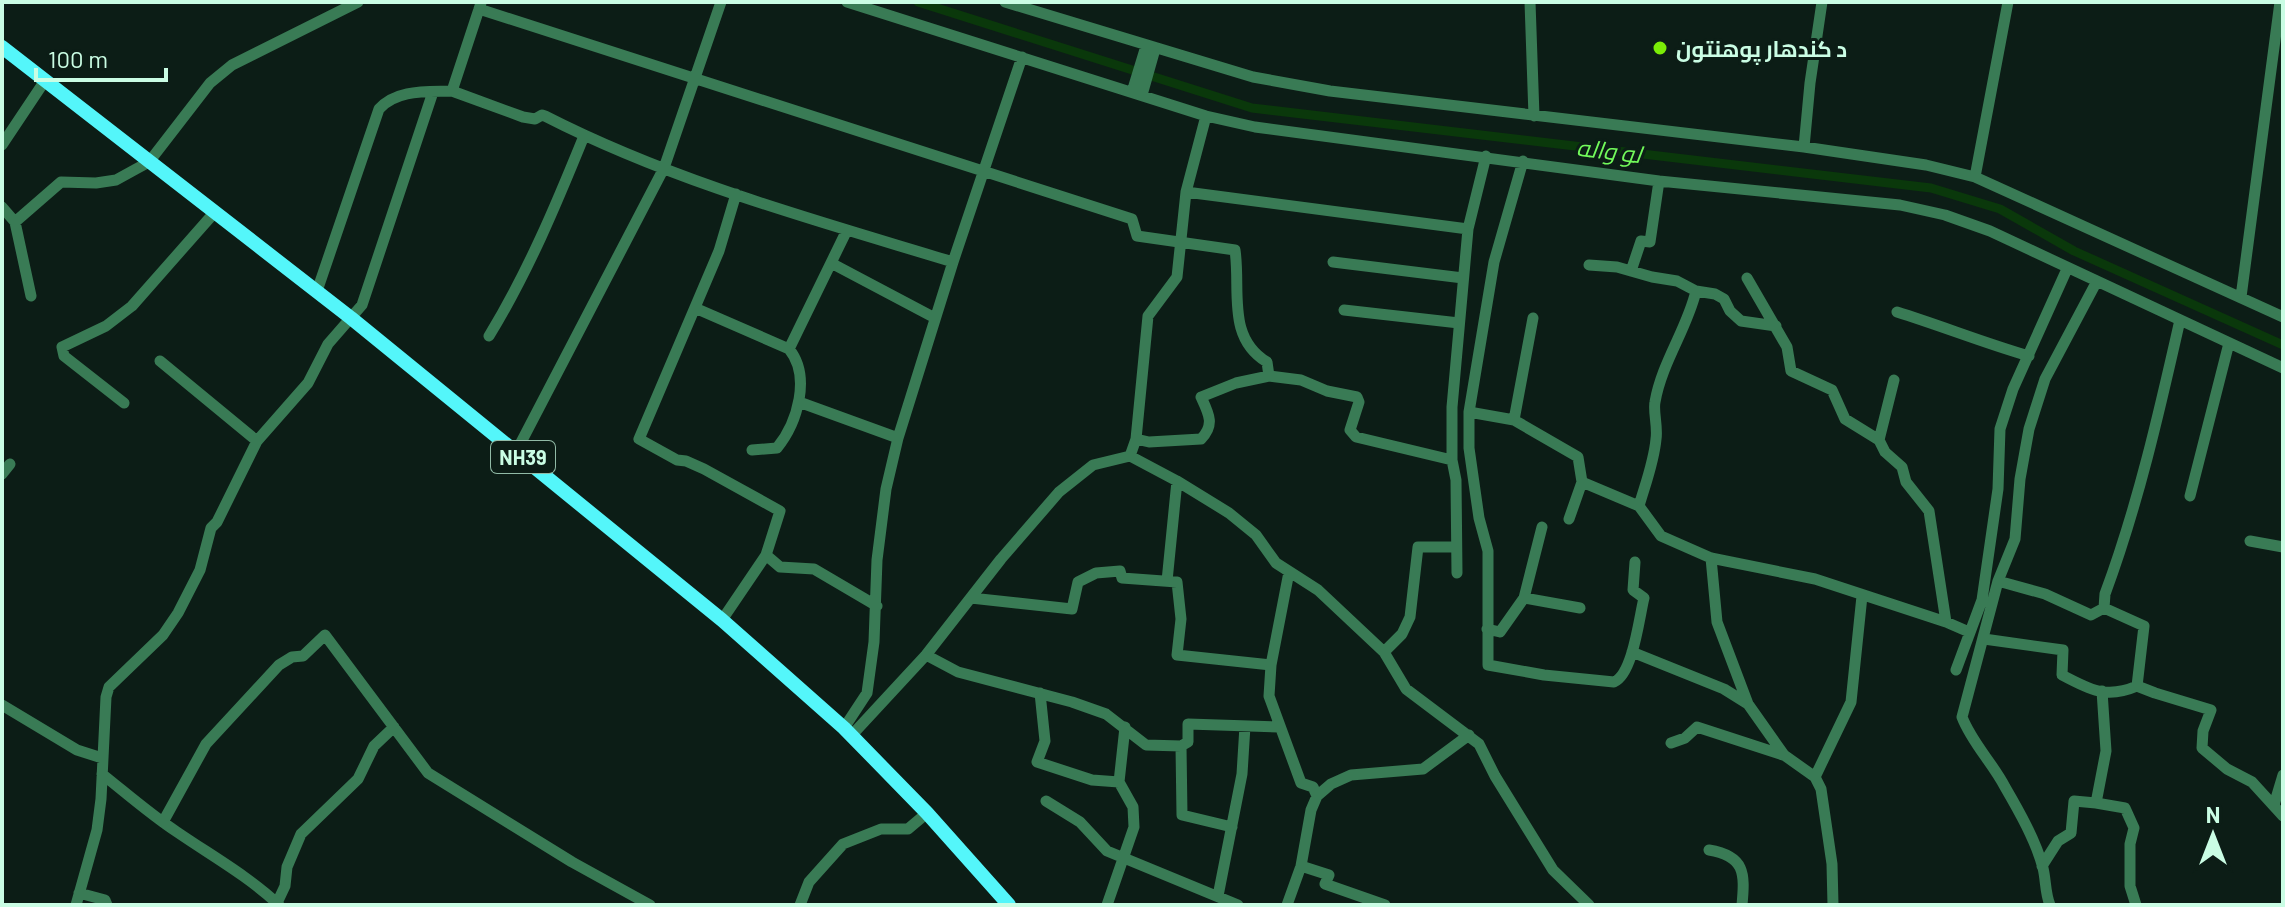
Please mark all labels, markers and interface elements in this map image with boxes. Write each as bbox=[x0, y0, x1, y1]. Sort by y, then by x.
scale bar bbox=[36, 32, 166, 82]
place label: د کندهار پوهنتون bbox=[1676, 35, 1847, 65]
marker: د کندهار پوهنتون bbox=[1651, 39, 1669, 57]
text: 100 m bbox=[48, 44, 108, 73]
water label: لو واله bbox=[1575, 132, 1646, 170]
road number: NH39 bbox=[491, 441, 555, 473]
north arrow bbox=[2173, 795, 2253, 875]
text: N bbox=[2206, 801, 2220, 827]

